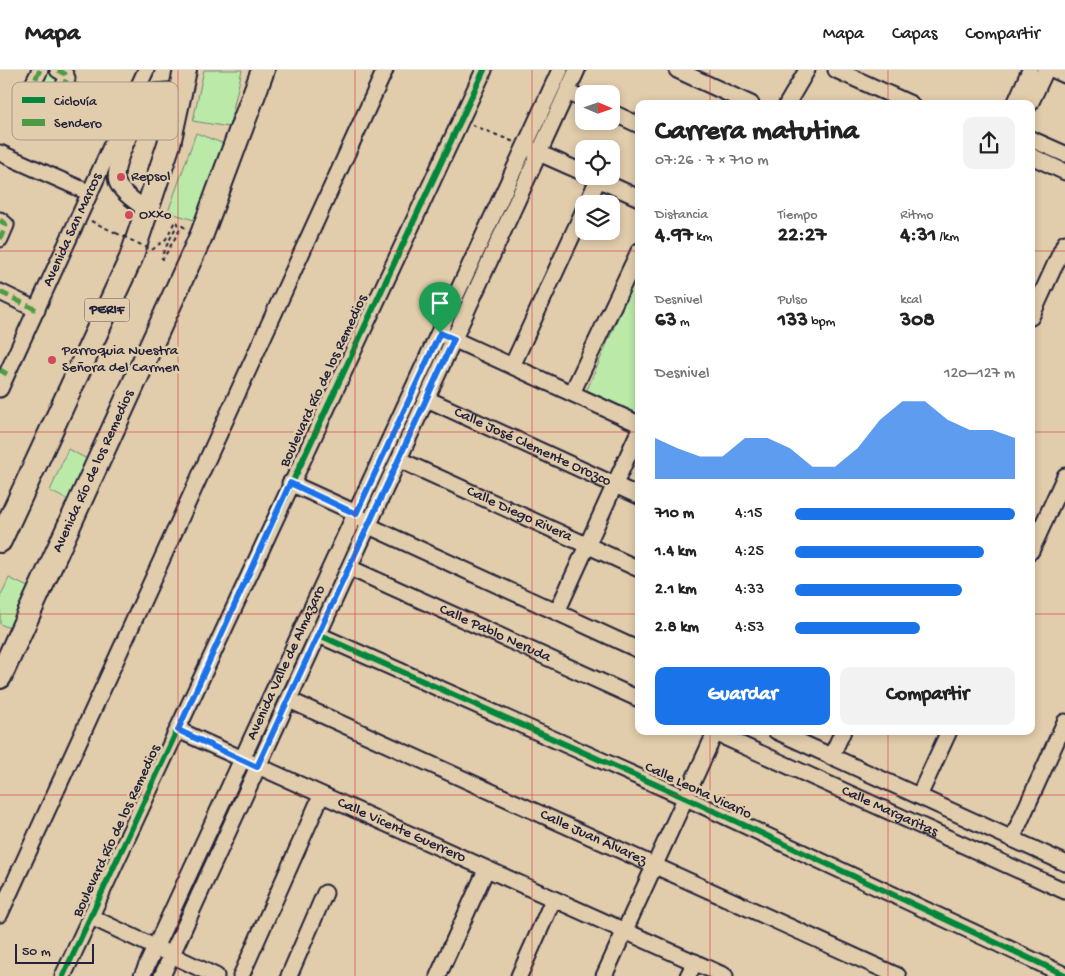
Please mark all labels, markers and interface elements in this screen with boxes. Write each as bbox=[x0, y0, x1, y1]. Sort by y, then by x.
text: Mapa bbox=[25, 20, 80, 49]
text: Mapa bbox=[823, 24, 864, 45]
text: Capas bbox=[892, 24, 937, 45]
text: Compartir bbox=[965, 24, 1040, 45]
legend bbox=[12, 82, 178, 140]
north arrow bbox=[575, 85, 620, 130]
map controls bbox=[575, 85, 620, 240]
text: Ciclovía bbox=[54, 94, 98, 111]
text: Sendero bbox=[54, 116, 102, 133]
text: Carrera matutina bbox=[655, 116, 858, 149]
button: share bbox=[963, 117, 1015, 169]
button: locate bbox=[575, 140, 620, 185]
text: 07:26 · 7 × 710 m bbox=[655, 152, 769, 171]
place label: Repsol bbox=[131, 168, 171, 186]
street label: Avenida San Marcos bbox=[39, 170, 107, 289]
marker: Repsol bbox=[115, 171, 127, 183]
button: layers bbox=[575, 195, 620, 240]
place label: Oxxo bbox=[139, 206, 172, 224]
text: Distancia bbox=[655, 207, 708, 224]
text: Tiempo bbox=[778, 207, 817, 224]
text: Ritmo bbox=[900, 207, 934, 224]
marker: Oxxo bbox=[123, 209, 135, 221]
text: 4.97 bbox=[655, 224, 693, 249]
text: 22:27 bbox=[778, 224, 826, 249]
text: 4:31 bbox=[900, 224, 936, 249]
text: km bbox=[693, 229, 712, 246]
text: /km bbox=[936, 229, 959, 246]
pin bbox=[419, 282, 461, 333]
icon: arrive bbox=[426, 289, 454, 317]
street label: Boulevard Río de los Remedios bbox=[276, 291, 372, 471]
text: Desnivel bbox=[655, 292, 703, 309]
text: Pulso bbox=[778, 292, 807, 309]
text: kcal bbox=[900, 292, 922, 309]
road number: PERIF bbox=[84, 298, 130, 322]
text: 63 bbox=[655, 309, 677, 334]
text: 133 bbox=[778, 309, 808, 334]
text: 308 bbox=[900, 309, 935, 334]
text: m bbox=[677, 314, 690, 331]
text: bpm bbox=[808, 314, 835, 331]
place label: Parroquia Nuestra Señora del Carmen bbox=[61, 342, 179, 377]
marker: Parroquia Nuestra Señora del Carmen bbox=[46, 354, 58, 366]
text: Desnivel bbox=[655, 365, 709, 384]
text: 120–127 m bbox=[944, 365, 1015, 384]
street label: Avenida Río de los Remedios bbox=[49, 387, 139, 555]
street label: Calle José Clemente Orozco bbox=[451, 404, 614, 491]
street label: Calle Diego Rivera bbox=[463, 482, 576, 547]
text: 710 m bbox=[655, 505, 694, 524]
text: 4:15 bbox=[735, 505, 762, 524]
text: 1.4 km bbox=[655, 543, 696, 562]
text: 4:25 bbox=[735, 543, 764, 562]
text: 2.1 km bbox=[655, 581, 697, 600]
text: 4:33 bbox=[735, 581, 764, 600]
street label: Avenida Valle de Almazaro bbox=[243, 582, 330, 743]
street label: Calle Pablo Neruda bbox=[436, 601, 554, 667]
text: 2.8 km bbox=[655, 619, 699, 638]
text: 4:53 bbox=[735, 619, 764, 638]
button: Guardar bbox=[655, 667, 830, 725]
button: Compartir bbox=[840, 667, 1015, 725]
street label: Boulevard Río de los Remedios bbox=[69, 741, 165, 921]
street label: Calle Leona Vicario bbox=[642, 758, 754, 824]
street label: Calle Margaritas bbox=[839, 782, 941, 842]
street label: Calle Vicente Guerrero bbox=[334, 794, 469, 867]
street label: Calle Juan Álvarez bbox=[537, 806, 650, 870]
scale bar bbox=[15, 941, 94, 964]
text: 50 m bbox=[22, 944, 51, 961]

